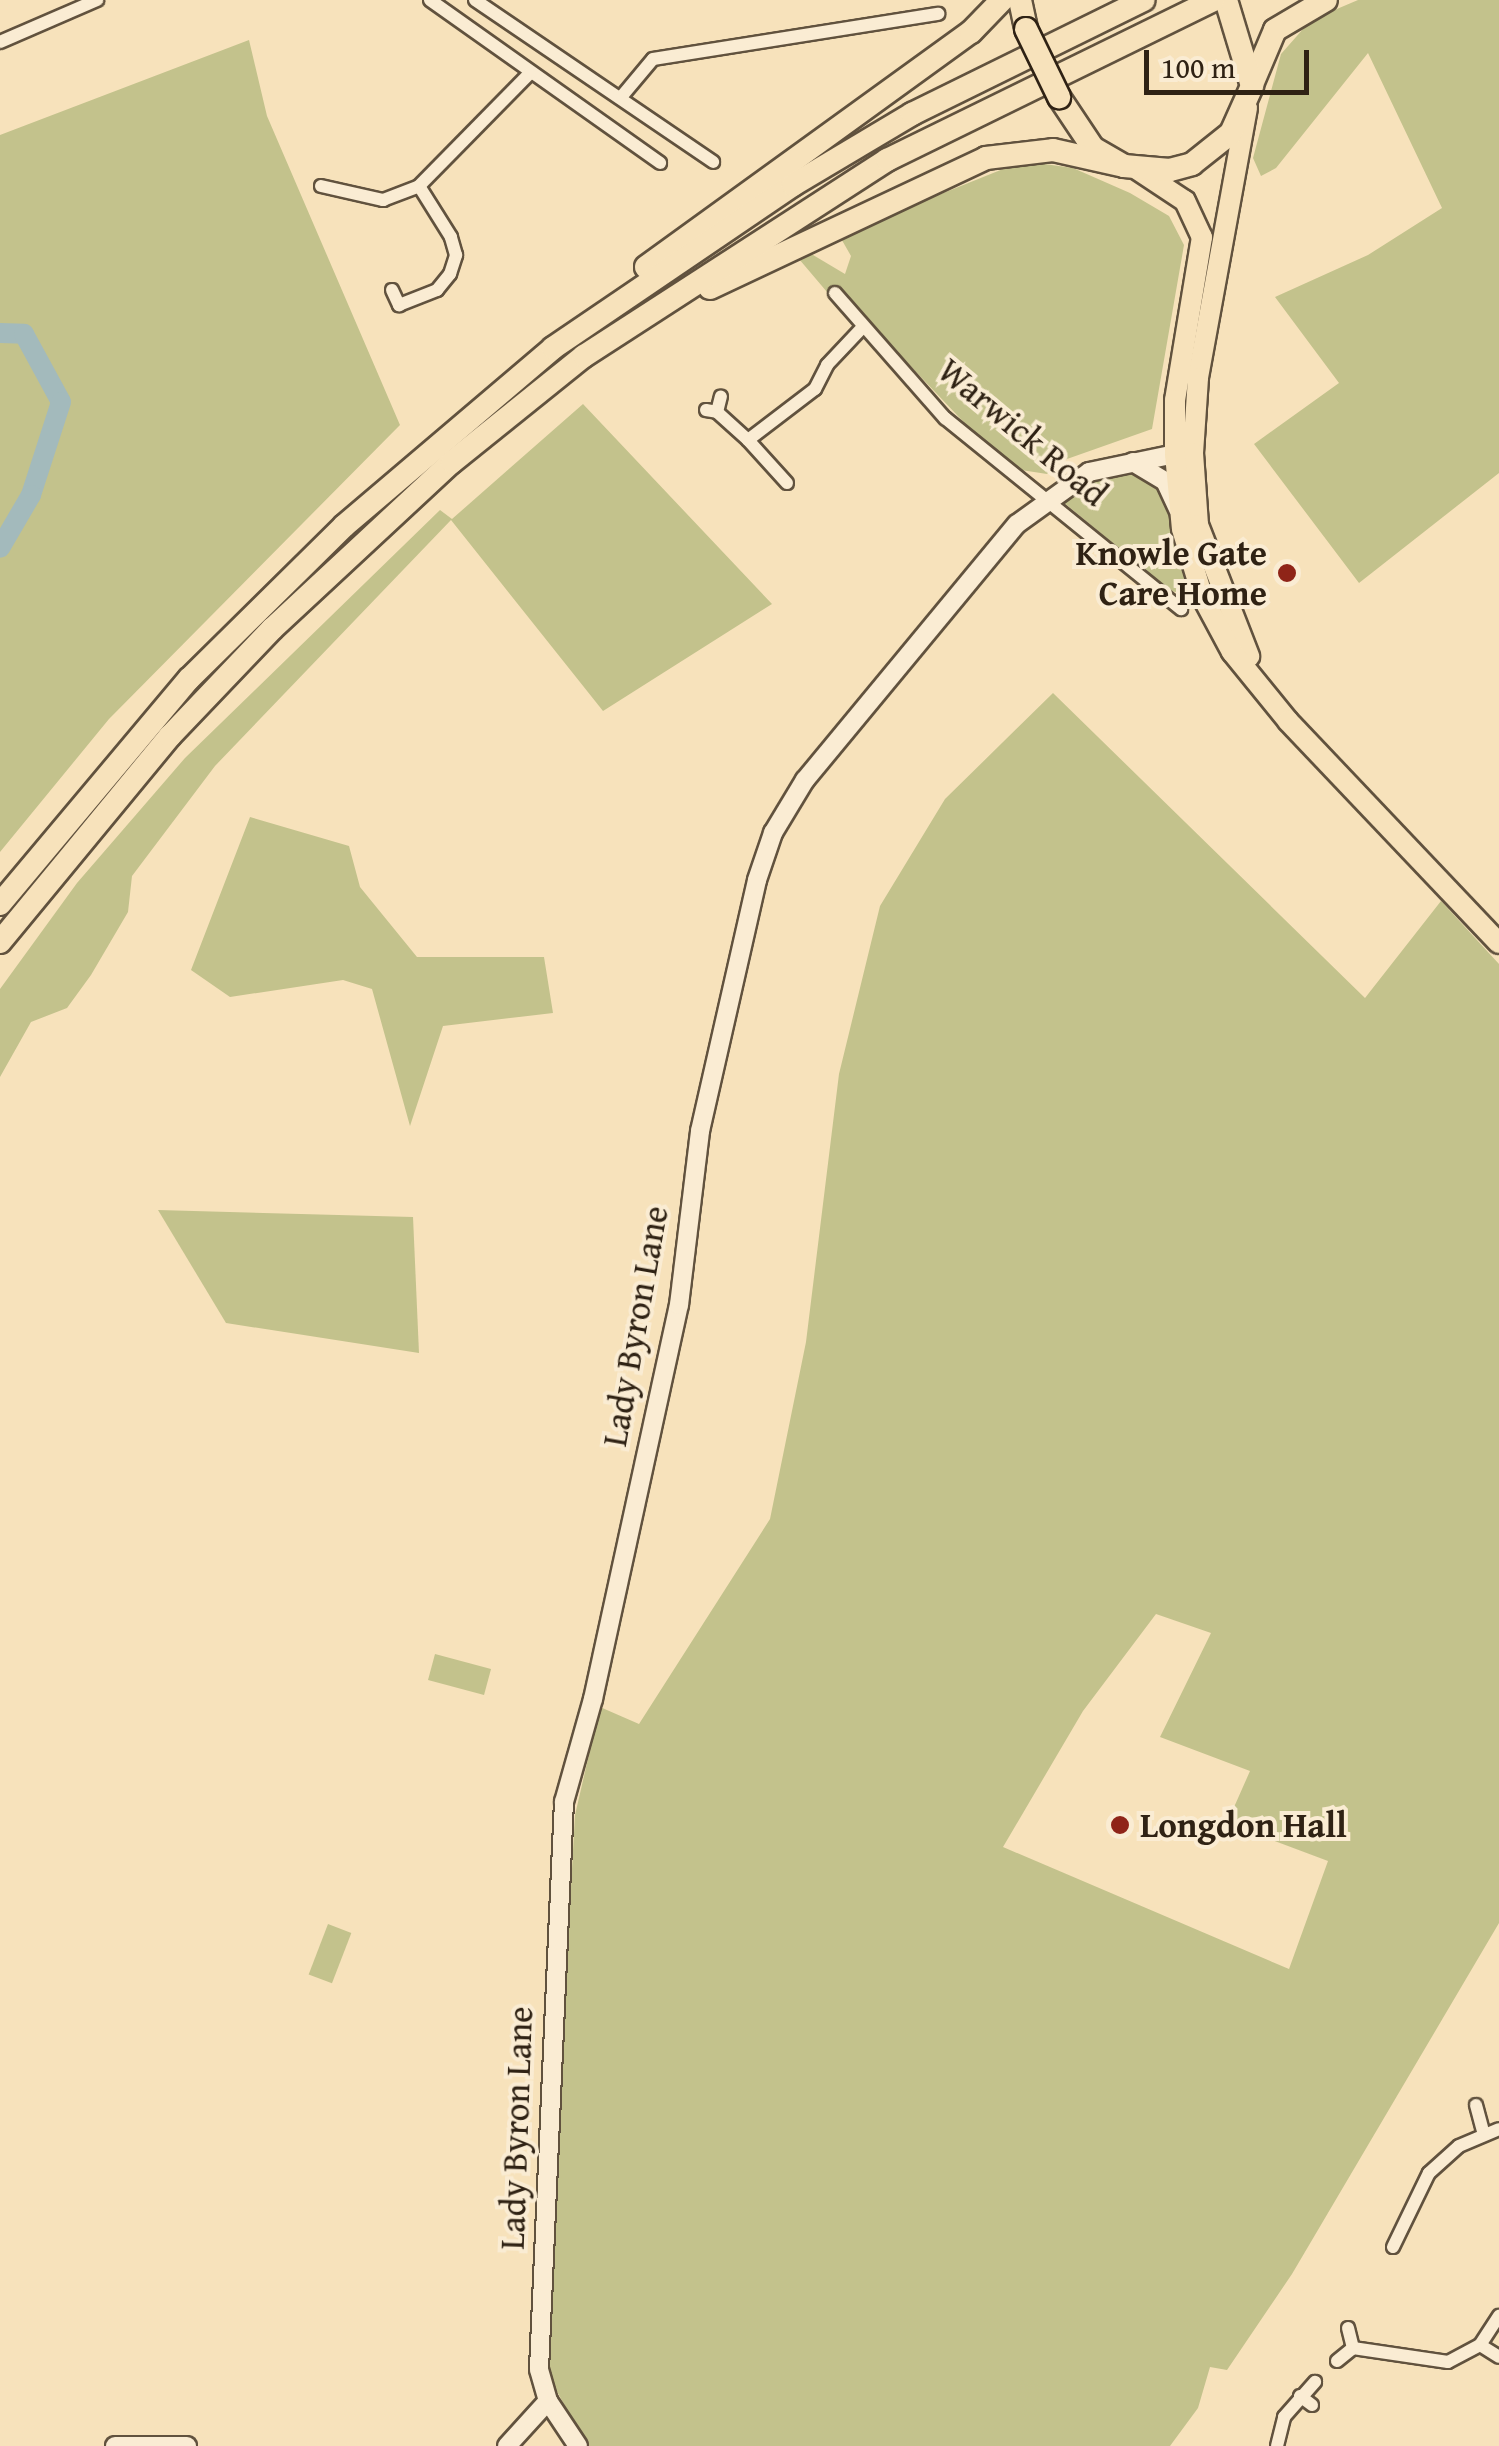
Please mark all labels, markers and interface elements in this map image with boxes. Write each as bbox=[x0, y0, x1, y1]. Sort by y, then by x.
scale bar bbox=[1149, 30, 1314, 92]
text: 100 m bbox=[1161, 45, 1235, 89]
street label: Warwick Road bbox=[930, 349, 1116, 515]
place label: Knowle Gate Care Home bbox=[1075, 532, 1267, 614]
marker: Knowle Gate Care Home bbox=[1276, 562, 1298, 584]
street label: Lady Byron Lane bbox=[593, 1202, 677, 1450]
place label: Longdon Hall bbox=[1140, 1804, 1347, 1846]
marker: Longdon Hall bbox=[1109, 1814, 1131, 1836]
street label: Lady Byron Lane bbox=[491, 2006, 541, 2250]

